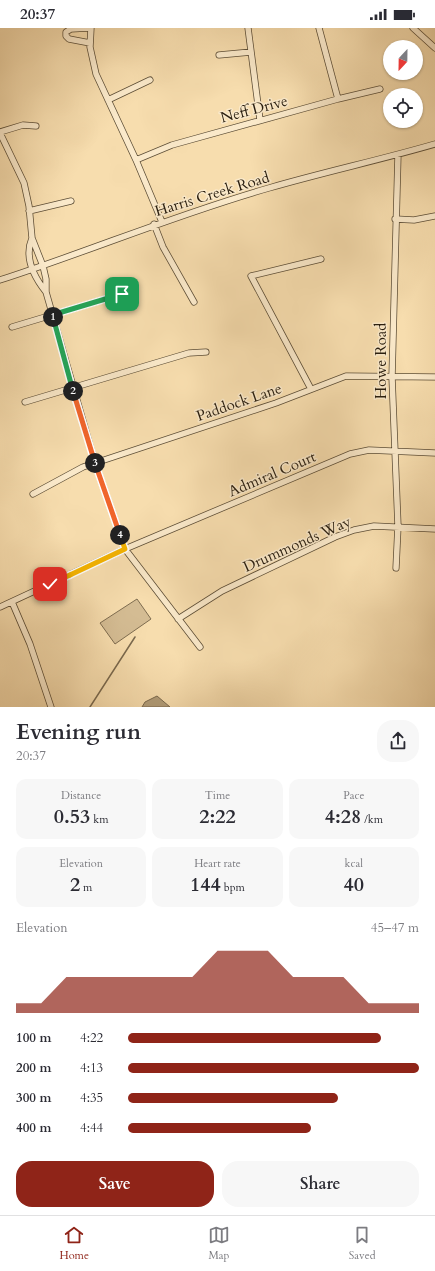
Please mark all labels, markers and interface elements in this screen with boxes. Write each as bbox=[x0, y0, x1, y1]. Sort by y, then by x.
text: 20:37 bbox=[20, 4, 55, 24]
north arrow bbox=[383, 40, 423, 80]
map controls bbox=[383, 40, 423, 128]
button: locate bbox=[383, 88, 423, 128]
street label: Neff Drive bbox=[218, 90, 290, 128]
street label: Harris Creek Road bbox=[152, 167, 272, 221]
pin bbox=[105, 277, 139, 311]
icon: arrive bbox=[111, 283, 133, 305]
pin: 1 bbox=[43, 307, 63, 327]
text: 1 bbox=[50, 309, 56, 324]
street label: Howe Road bbox=[371, 323, 391, 399]
street label: Paddock Lane bbox=[194, 378, 285, 426]
pin: 2 bbox=[63, 381, 83, 401]
text: 2 bbox=[70, 383, 76, 398]
street label: Admiral Court bbox=[225, 446, 319, 501]
pin: 3 bbox=[85, 453, 105, 473]
text: 3 bbox=[92, 455, 98, 470]
street label: Drummonds Way bbox=[240, 511, 354, 577]
pin: 4 bbox=[110, 525, 130, 545]
text: 4 bbox=[117, 527, 123, 542]
pin bbox=[33, 567, 67, 601]
icon: check bbox=[39, 573, 61, 595]
text: Evening run bbox=[16, 717, 141, 747]
button: share bbox=[377, 720, 419, 762]
text: 20:37 bbox=[16, 747, 46, 765]
text: Distance bbox=[61, 788, 101, 803]
text: Time bbox=[205, 788, 230, 803]
text: Pace bbox=[343, 788, 364, 803]
text: 0.53 bbox=[54, 803, 90, 830]
text: 2:22 bbox=[199, 803, 236, 830]
text: 4:28 bbox=[325, 803, 361, 830]
text: km bbox=[90, 812, 109, 827]
text: /km bbox=[361, 812, 383, 827]
text: Elevation bbox=[59, 856, 103, 871]
text: Heart rate bbox=[194, 856, 241, 871]
text: kcal bbox=[345, 856, 363, 871]
text: 2 bbox=[70, 871, 80, 898]
text: 144 bbox=[190, 871, 221, 898]
text: 40 bbox=[344, 871, 364, 898]
text: m bbox=[80, 880, 92, 895]
text: bpm bbox=[221, 880, 245, 895]
text: Elevation bbox=[16, 919, 68, 937]
text: 45–47 m bbox=[371, 919, 419, 937]
text: 100 m bbox=[16, 1029, 51, 1047]
text: 4:22 bbox=[80, 1029, 103, 1047]
text: 200 m bbox=[16, 1059, 51, 1077]
text: 4:13 bbox=[80, 1059, 103, 1077]
text: 300 m bbox=[16, 1089, 51, 1107]
text: 4:35 bbox=[80, 1089, 103, 1107]
text: 400 m bbox=[16, 1119, 51, 1137]
text: 4:44 bbox=[80, 1119, 103, 1137]
button: Save bbox=[16, 1161, 214, 1207]
button: Share bbox=[222, 1161, 419, 1207]
tab: Home bbox=[59, 1224, 89, 1263]
tab: Map bbox=[208, 1224, 230, 1263]
tab: Saved bbox=[349, 1224, 376, 1263]

